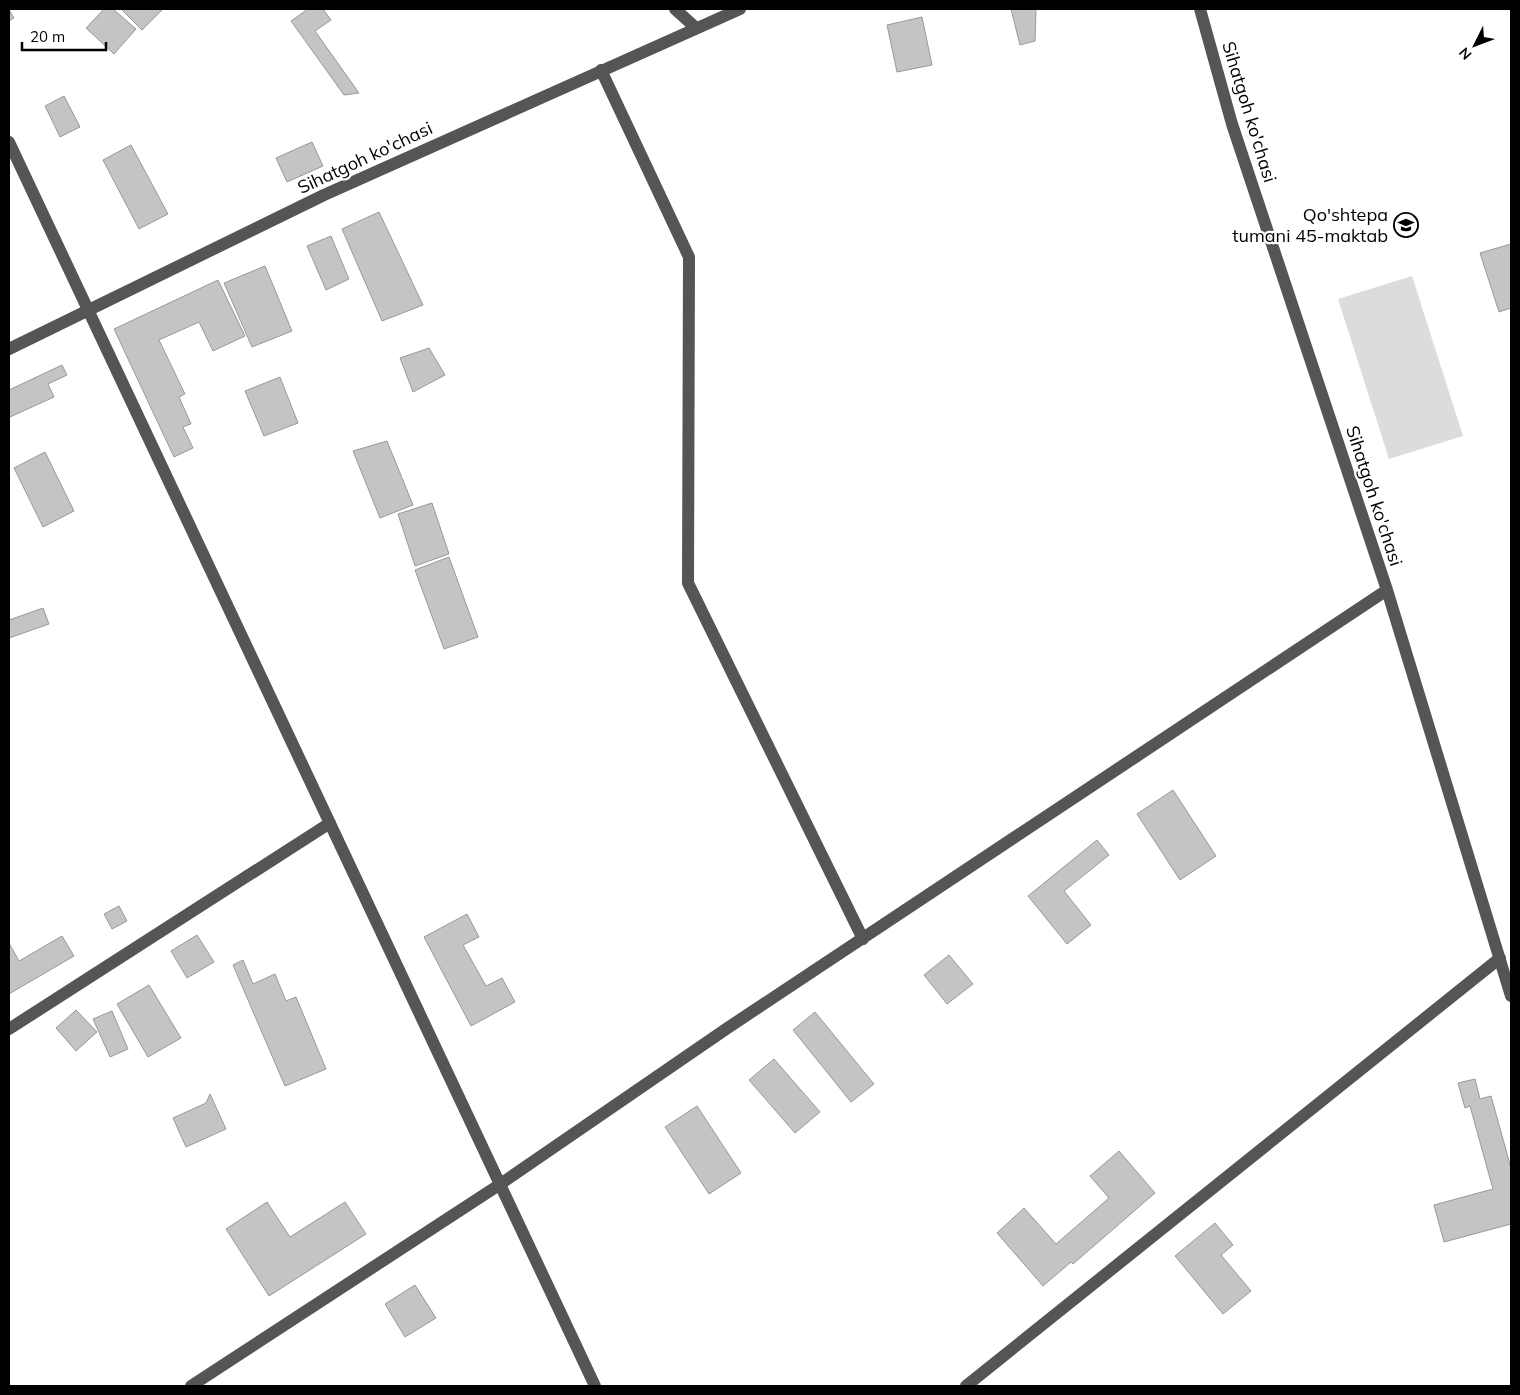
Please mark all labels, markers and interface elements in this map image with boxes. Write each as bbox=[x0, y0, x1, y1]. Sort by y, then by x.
scale bar bbox=[22, 20, 106, 52]
north arrow bbox=[1450, 20, 1500, 70]
text: 20 m bbox=[30, 27, 65, 46]
street label: Sihatgoh ko'chasi bbox=[1217, 39, 1282, 185]
text: N bbox=[1455, 44, 1476, 64]
street label: Sihatgoh ko'chasi bbox=[294, 116, 436, 199]
place label: Qo'shtepa tumani 45-maktab bbox=[1232, 203, 1388, 247]
school or university icon: Qo'shtepa tumani 45-maktab bbox=[1393, 212, 1419, 238]
street label: Sihatgoh ko'chasi bbox=[1341, 423, 1408, 569]

